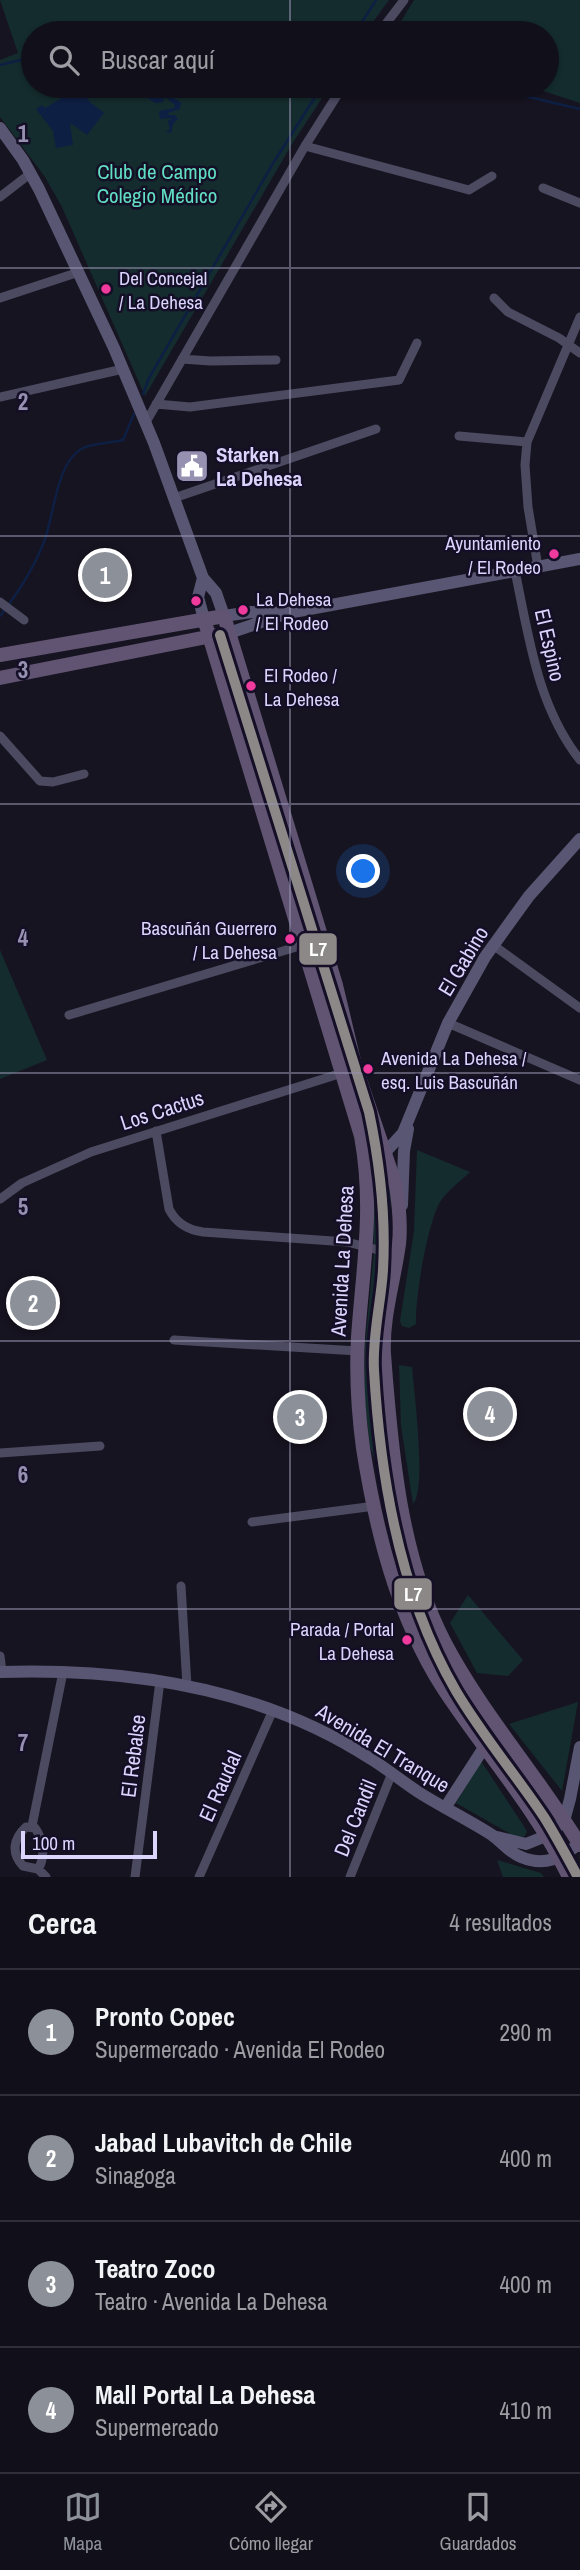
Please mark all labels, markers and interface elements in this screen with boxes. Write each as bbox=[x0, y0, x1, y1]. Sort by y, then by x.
search box bbox=[21, 21, 559, 98]
icon: search bbox=[45, 41, 83, 79]
text: Buscar aquí bbox=[101, 42, 215, 77]
text: 1 bbox=[18, 118, 29, 149]
park label: Club de Campo Colegio Médico bbox=[97, 157, 217, 210]
place label: Del Concejal / La Dehesa bbox=[119, 265, 207, 315]
marker: Del Concejal / La Dehesa bbox=[99, 282, 113, 296]
text: 2 bbox=[18, 386, 28, 417]
place label: Starken La Dehesa bbox=[216, 440, 303, 493]
public building icon: Starken La Dehesa bbox=[173, 447, 211, 485]
place label: Ayuntamiento / El Rodeo bbox=[444, 530, 541, 580]
marker: Ayuntamiento / El Rodeo bbox=[547, 547, 561, 561]
pin: 1 bbox=[82, 549, 128, 601]
place label: La Dehesa / El Rodeo bbox=[256, 586, 332, 636]
unlabelled marker bbox=[189, 594, 203, 608]
marker: La Dehesa / El Rodeo bbox=[236, 603, 250, 617]
street label: El Espino bbox=[528, 606, 572, 684]
text: 3 bbox=[18, 654, 28, 685]
place label: El Rodeo / La Dehesa bbox=[264, 662, 340, 712]
marker: El Rodeo / La Dehesa bbox=[244, 679, 258, 693]
your location bbox=[346, 854, 380, 888]
place label: Bascuñán Guerrero / La Dehesa bbox=[141, 915, 277, 965]
street label: El Gabino bbox=[431, 921, 495, 1001]
text: 4 bbox=[18, 922, 29, 953]
marker: Bascuñán Guerrero / La Dehesa bbox=[283, 932, 297, 946]
line badge: L7 bbox=[298, 932, 338, 966]
text: L7 bbox=[309, 936, 327, 962]
place label: Avenida La Dehesa / esq. Luis Bascuñán bbox=[380, 1045, 527, 1095]
marker: Avenida La Dehesa / esq. Luis Bascuñán bbox=[361, 1062, 375, 1076]
street label: Los Cactus bbox=[117, 1083, 207, 1137]
street label: Avenida La Dehesa bbox=[324, 1184, 360, 1338]
text: 5 bbox=[18, 1191, 28, 1222]
pin: 2 bbox=[10, 1277, 56, 1329]
pin: 4 bbox=[467, 1388, 513, 1440]
pin: 3 bbox=[277, 1391, 323, 1443]
text: 6 bbox=[18, 1459, 28, 1490]
line badge: L7 bbox=[393, 1577, 433, 1611]
text: L7 bbox=[404, 1581, 422, 1607]
place label: Parada / Portal La Dehesa bbox=[290, 1616, 394, 1666]
marker: Parada / Portal La Dehesa bbox=[400, 1633, 414, 1647]
street label: Avenida El Tranque bbox=[310, 1696, 455, 1799]
street label: El Rebalse bbox=[114, 1713, 152, 1799]
text: 7 bbox=[18, 1727, 28, 1758]
street label: El Raudal bbox=[192, 1746, 248, 1826]
street label: Del Candil bbox=[326, 1775, 384, 1861]
scale bar bbox=[21, 1828, 158, 1860]
text: 100 m bbox=[32, 1830, 75, 1856]
text: Cerca bbox=[28, 1903, 96, 1943]
text: 4 resultados bbox=[449, 1907, 552, 1938]
text: Pronto Copec bbox=[95, 1999, 235, 2034]
text: 1 bbox=[46, 2017, 56, 2048]
text: 290 m bbox=[500, 2017, 552, 2048]
text: Supermercado · Avenida El Rodeo bbox=[95, 2034, 385, 2065]
text: Jabad Lubavitch de Chile bbox=[95, 2125, 352, 2160]
text: 2 bbox=[46, 2143, 56, 2174]
text: 400 m bbox=[500, 2143, 552, 2174]
text: Sinagoga bbox=[95, 2160, 176, 2191]
text: Teatro Zoco bbox=[95, 2251, 215, 2286]
text: 3 bbox=[46, 2269, 56, 2300]
text: 400 m bbox=[500, 2269, 552, 2300]
text: Teatro · Avenida La Dehesa bbox=[95, 2286, 327, 2317]
text: Mall Portal La Dehesa bbox=[95, 2377, 315, 2412]
text: 4 bbox=[46, 2395, 56, 2426]
text: 410 m bbox=[500, 2395, 552, 2426]
text: Supermercado bbox=[95, 2412, 219, 2443]
tab: Mapa bbox=[63, 2488, 102, 2556]
tab: Cómo llegar bbox=[229, 2488, 313, 2556]
tab: Guardados bbox=[440, 2488, 517, 2556]

